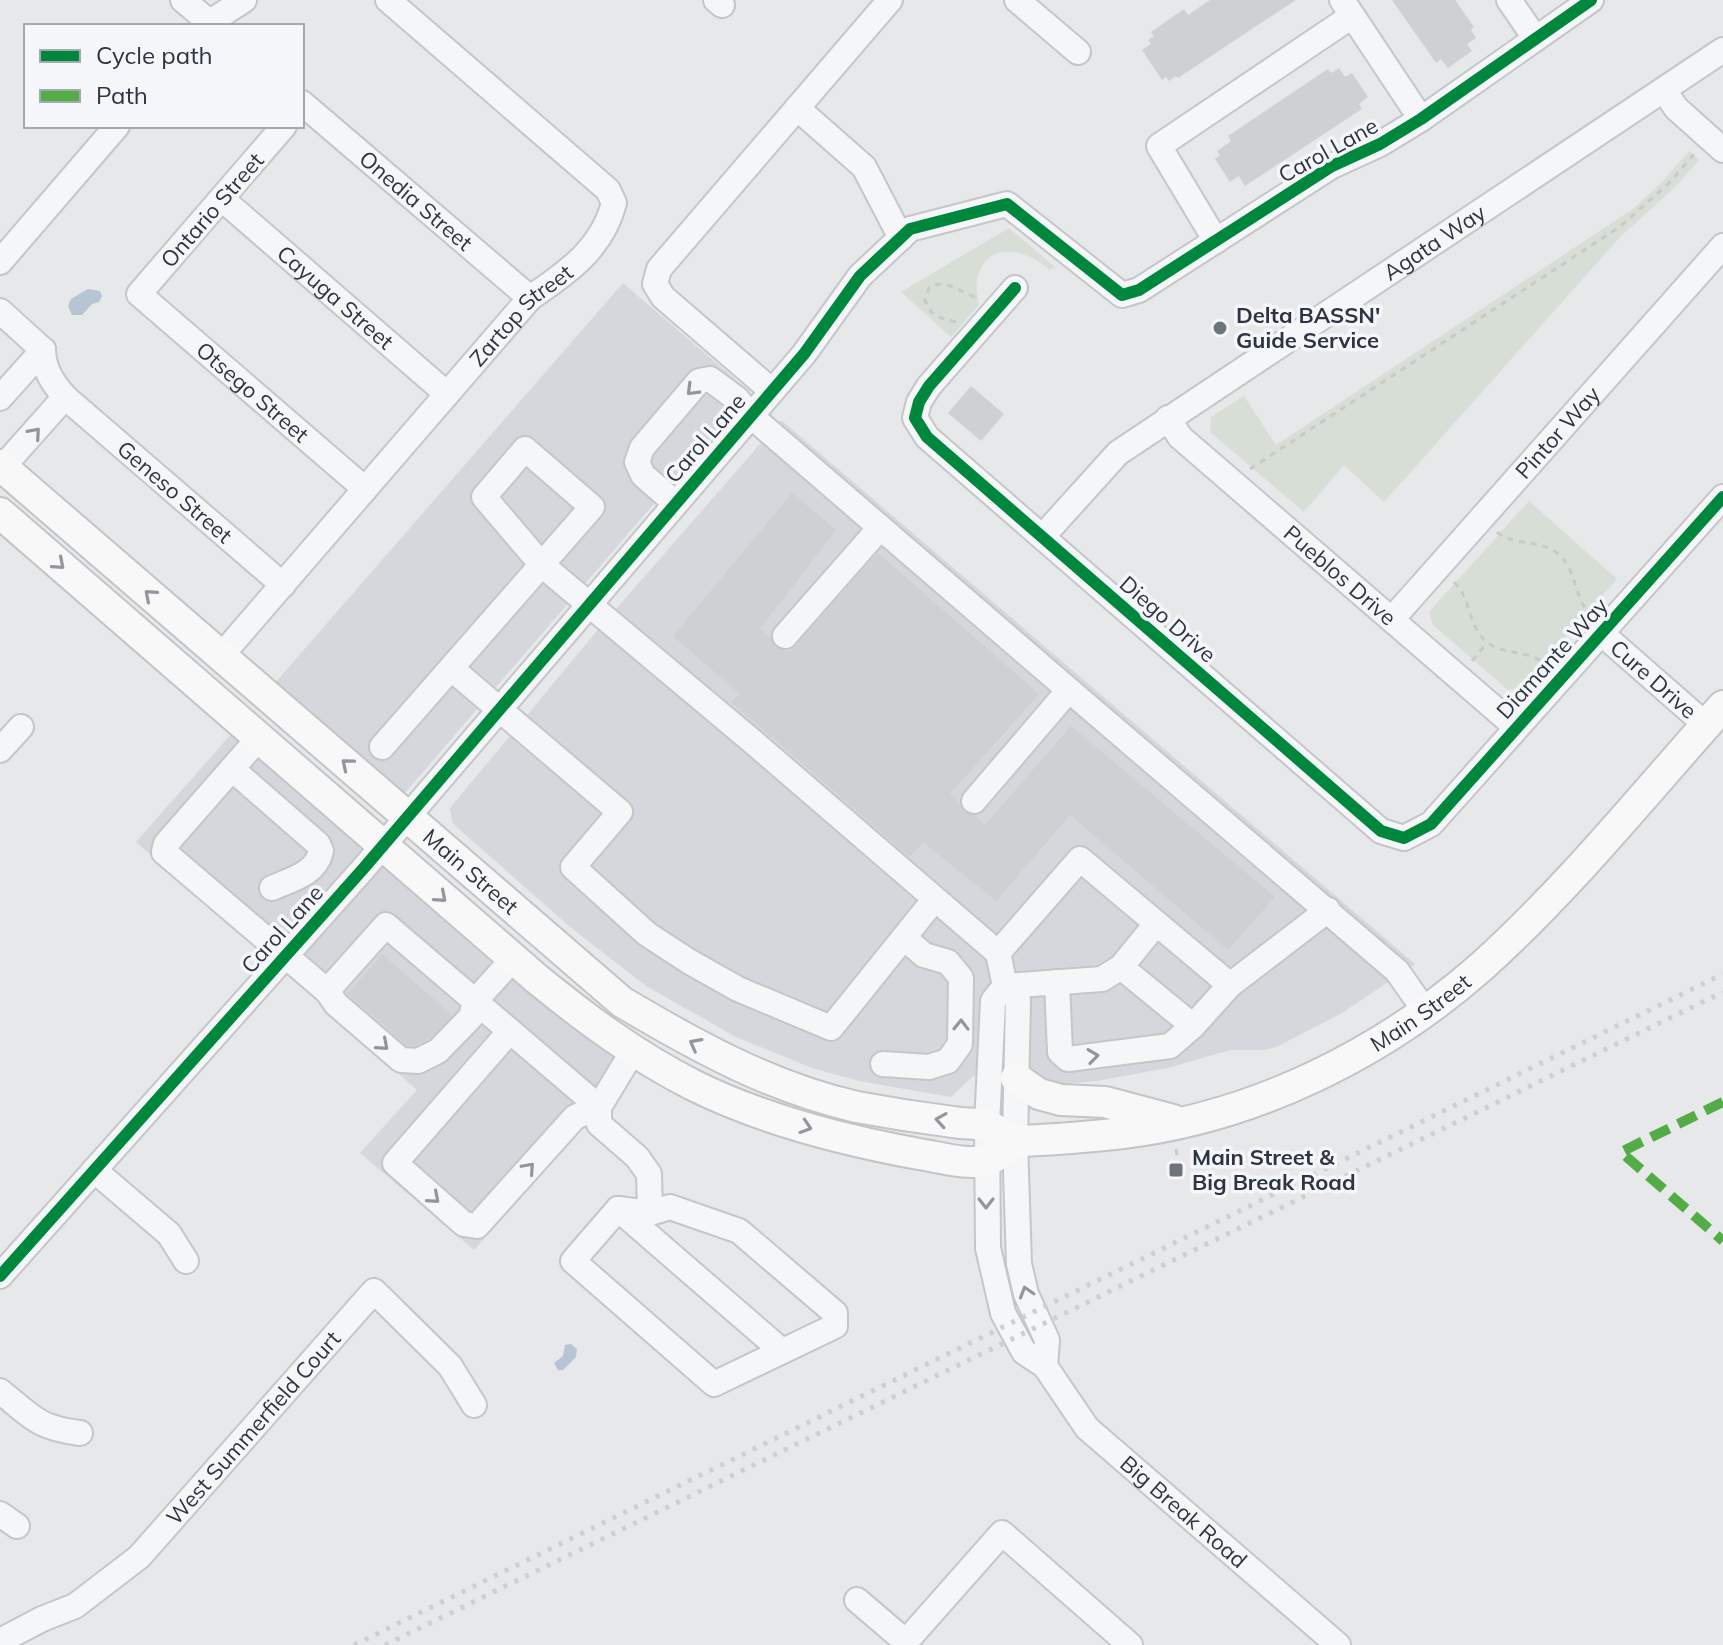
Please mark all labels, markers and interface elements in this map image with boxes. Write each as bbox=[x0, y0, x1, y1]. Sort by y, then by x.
legend bbox=[24, 24, 304, 128]
text: Cycle path bbox=[96, 40, 213, 70]
text: Path bbox=[96, 80, 148, 110]
street label: Carol Lane bbox=[1273, 111, 1383, 189]
street label: Onedia Street bbox=[354, 144, 479, 257]
street label: Ontario Street bbox=[154, 147, 270, 273]
street label: Agata Way bbox=[1378, 198, 1491, 286]
street label: Cayuga Street bbox=[271, 239, 400, 356]
street label: Zartop Street bbox=[463, 258, 579, 372]
place label: Delta BASSN' Guide Service bbox=[1236, 301, 1380, 354]
marker: Delta BASSN' Guide Service bbox=[1211, 319, 1229, 337]
street label: Otsego Street bbox=[190, 336, 315, 449]
street label: Pintor Way bbox=[1509, 380, 1606, 485]
one-way arrow bbox=[687, 381, 702, 395]
street label: Carol Lane bbox=[659, 388, 751, 488]
one-way arrow bbox=[25, 427, 39, 442]
street label: Geneso Street bbox=[111, 434, 238, 549]
street label: Pueblos Drive bbox=[1278, 519, 1402, 631]
one-way arrow bbox=[49, 555, 64, 569]
street label: Diego Drive bbox=[1114, 570, 1222, 668]
one-way arrow bbox=[144, 590, 159, 605]
street label: Diamante Way bbox=[1490, 591, 1614, 724]
street label: Cure Drive bbox=[1604, 634, 1703, 725]
one-way arrow bbox=[342, 760, 356, 774]
street label: Main Street bbox=[417, 823, 524, 920]
street label: Carol Lane bbox=[235, 879, 329, 979]
one-way arrow bbox=[431, 887, 446, 902]
street label: Main Street bbox=[1365, 968, 1477, 1058]
one-way arrow bbox=[952, 1018, 969, 1031]
one-way arrow bbox=[374, 1035, 389, 1050]
one-way arrow bbox=[688, 1039, 703, 1054]
one-way arrow bbox=[1086, 1048, 1100, 1065]
one-way arrow bbox=[935, 1113, 948, 1130]
one-way arrow bbox=[798, 1118, 812, 1134]
place label: Main Street & Big Break Road bbox=[1192, 1143, 1356, 1196]
marker: Main Street & Big Break Road bbox=[1167, 1161, 1185, 1179]
one-way arrow bbox=[520, 1162, 534, 1177]
one-way arrow bbox=[425, 1188, 440, 1203]
one-way arrow bbox=[978, 1197, 995, 1210]
one-way arrow bbox=[1019, 1286, 1035, 1300]
street label: West Summerfield Court bbox=[160, 1325, 347, 1531]
street label: Big Break Road bbox=[1115, 1449, 1253, 1574]

